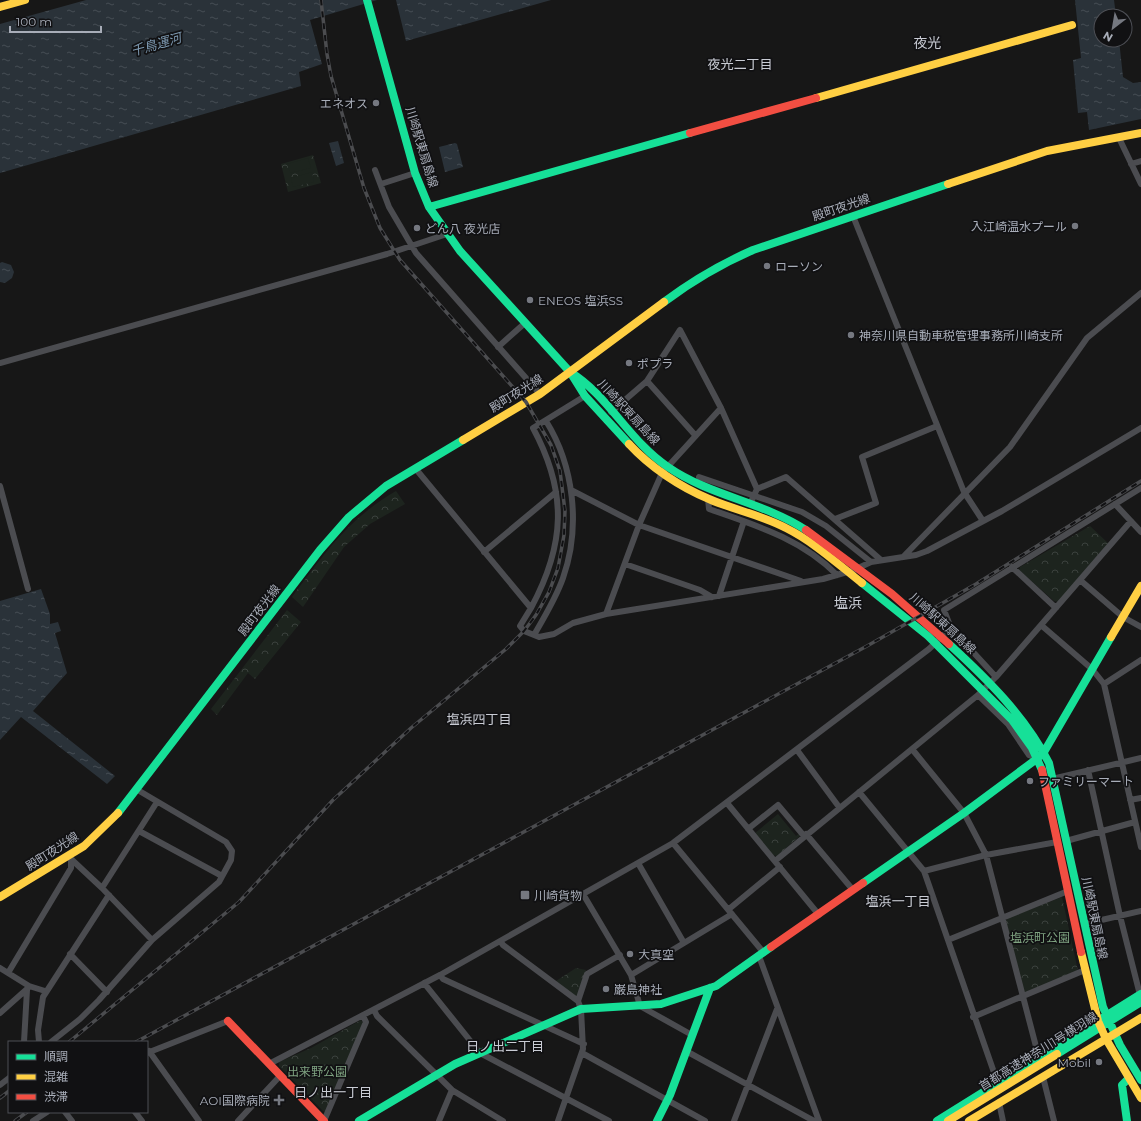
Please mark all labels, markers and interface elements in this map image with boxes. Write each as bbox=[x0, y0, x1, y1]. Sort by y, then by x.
scale bar bbox=[10, 8, 101, 34]
north arrow bbox=[1093, 8, 1133, 48]
text: 100 m bbox=[16, 14, 52, 29]
water label: 千鳥運河 bbox=[129, 28, 186, 59]
text: N bbox=[1100, 28, 1115, 45]
district label: 夜光 bbox=[913, 34, 941, 52]
district label: 夜光二丁目 bbox=[707, 56, 773, 72]
place label: エネオス bbox=[320, 96, 368, 111]
marker: エネオス bbox=[371, 98, 381, 108]
street label: 川崎駅東扇島線 bbox=[403, 105, 441, 189]
street label: 殿町夜光線 bbox=[810, 190, 872, 224]
place label: 入江崎温水プール bbox=[971, 219, 1067, 234]
place label: どん八 夜光店 bbox=[425, 221, 500, 236]
marker: 入江崎温水プール bbox=[1070, 221, 1080, 231]
marker: どん八 夜光店 bbox=[412, 223, 422, 233]
place label: ローソン bbox=[775, 259, 823, 274]
marker: ローソン bbox=[762, 261, 772, 271]
place label: ENEOS 塩浜SS bbox=[538, 293, 623, 308]
marker: ENEOS 塩浜SS bbox=[525, 295, 535, 305]
place label: 神奈川県自動車税管理事務所川崎支所 bbox=[859, 328, 1063, 343]
marker: 神奈川県自動車税管理事務所川崎支所 bbox=[846, 330, 856, 340]
place label: ポプラ bbox=[637, 356, 673, 371]
marker: ポプラ bbox=[624, 358, 634, 368]
street label: 殿町夜光線 bbox=[487, 371, 545, 415]
street label: 川崎駅東扇島線 bbox=[595, 376, 663, 448]
street label: 殿町夜光線 bbox=[235, 582, 283, 638]
street label: 川崎駅東扇島線 bbox=[907, 589, 979, 657]
district label: 塩浜 bbox=[834, 594, 862, 612]
district label: 塩浜四丁目 bbox=[446, 711, 512, 727]
place label: ファミリーマート bbox=[1038, 774, 1134, 789]
marker: ファミリーマート bbox=[1025, 776, 1035, 786]
street label: 殿町夜光線 bbox=[23, 828, 81, 874]
street label: 川崎駅東扇島線 bbox=[1079, 875, 1111, 961]
place label: 川崎貨物 bbox=[534, 888, 582, 903]
marker: 川崎貨物 bbox=[519, 889, 531, 901]
district label: 塩浜一丁目 bbox=[865, 893, 931, 909]
park label: 塩浜町公園 bbox=[1010, 930, 1070, 945]
place label: 大真空 bbox=[638, 947, 674, 962]
marker: 大真空 bbox=[625, 949, 635, 959]
place label: 巌島神社 bbox=[614, 982, 662, 997]
marker: 巌島神社 bbox=[601, 984, 611, 994]
street label: 首都高速神奈川1号横羽線 bbox=[976, 1009, 1100, 1093]
district label: 日ノ出二丁目 bbox=[466, 1038, 544, 1054]
legend bbox=[8, 1041, 148, 1113]
text: 順調 bbox=[44, 1049, 68, 1064]
place label: Mobil bbox=[1057, 1055, 1091, 1070]
marker: Mobil bbox=[1094, 1057, 1104, 1067]
park label: 出来野公園 bbox=[287, 1064, 347, 1079]
text: 混雑 bbox=[44, 1069, 68, 1084]
district label: 日ノ出一丁目 bbox=[294, 1084, 372, 1100]
text: 渋滞 bbox=[44, 1089, 68, 1104]
place label: AOI国際病院 bbox=[200, 1093, 270, 1108]
marker: AOI国際病院 bbox=[273, 1094, 285, 1106]

